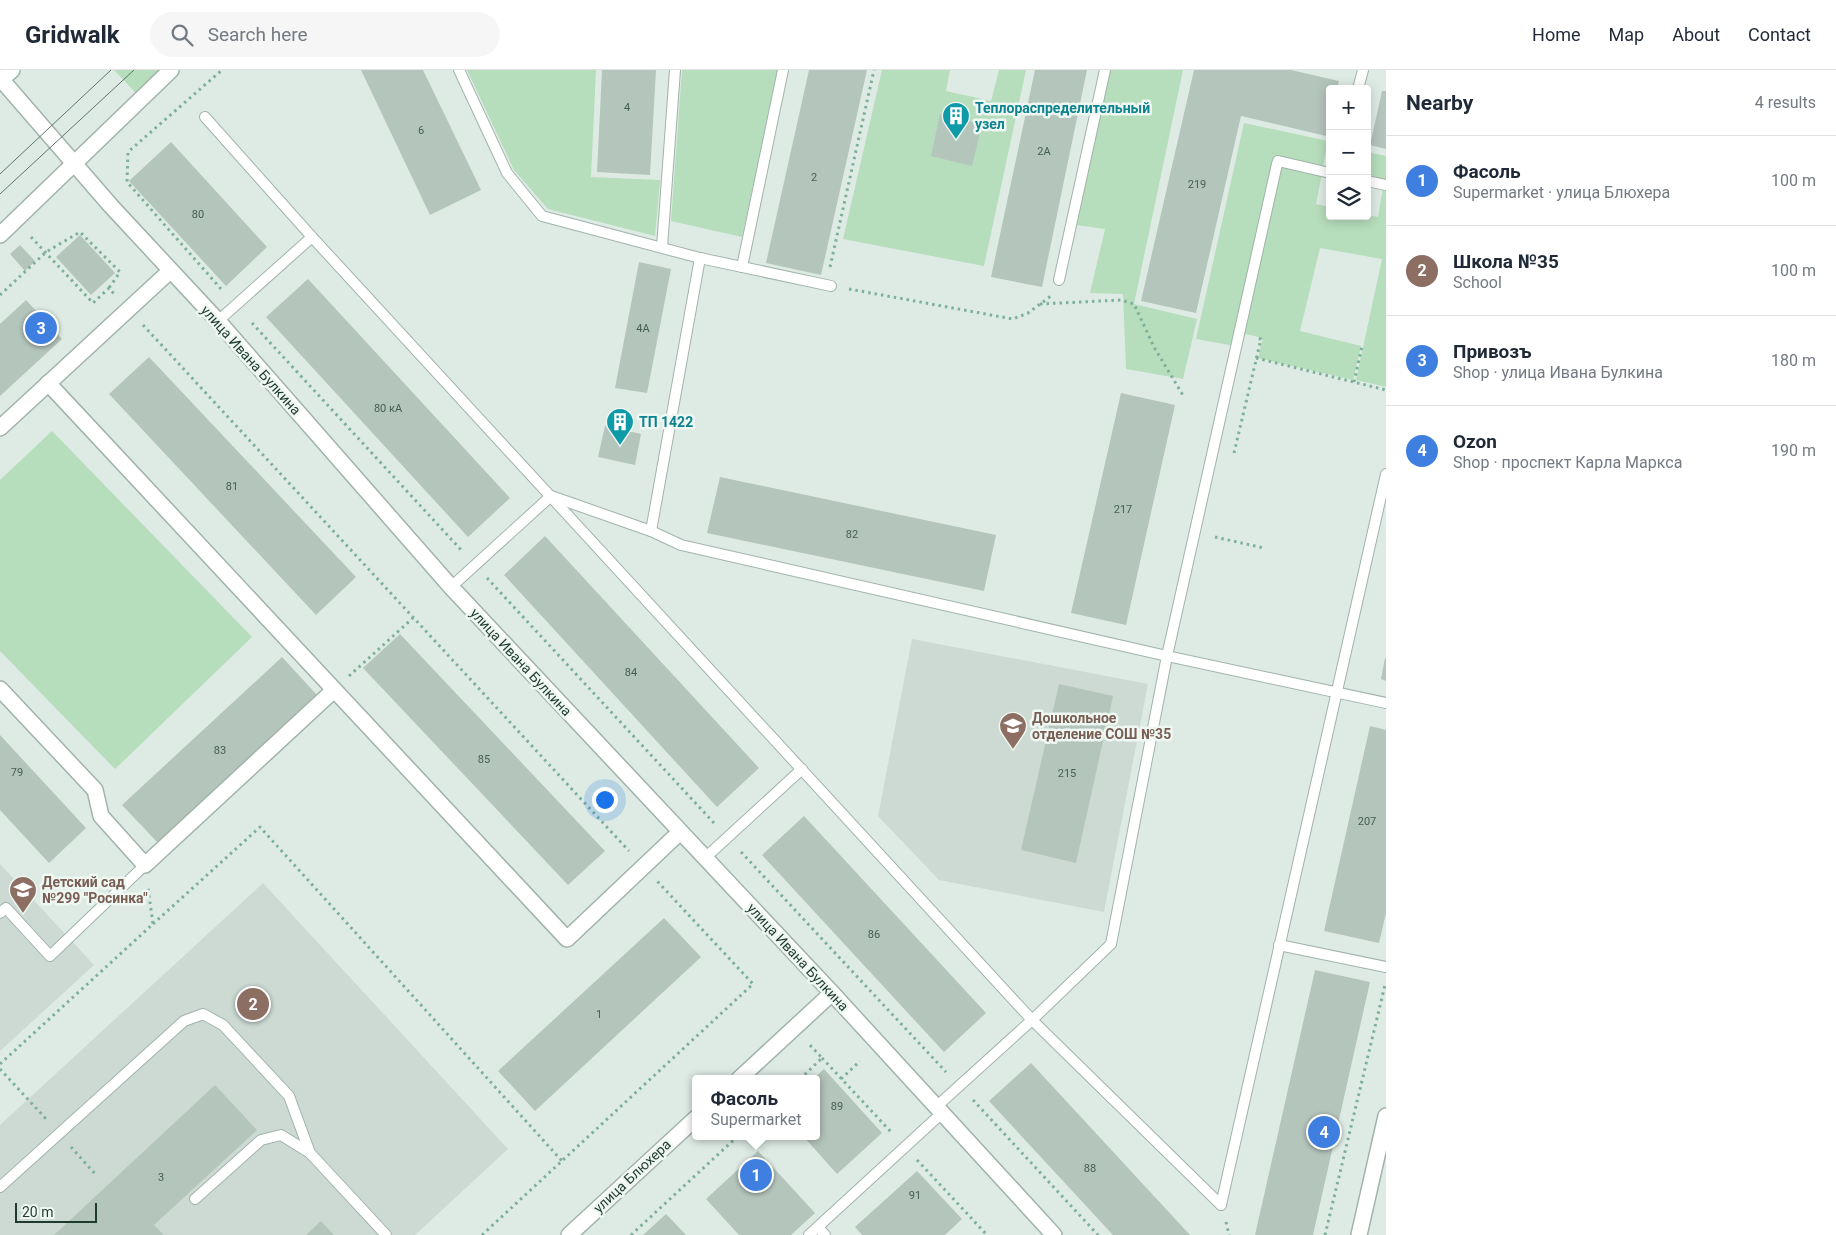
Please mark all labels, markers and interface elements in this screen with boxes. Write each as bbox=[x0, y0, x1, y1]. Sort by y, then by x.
search box bbox=[150, 12, 500, 57]
text: Gridwalk bbox=[25, 21, 120, 49]
icon: search bbox=[168, 21, 196, 49]
text: Search here bbox=[208, 23, 308, 46]
text: Home bbox=[1532, 24, 1581, 45]
text: Map bbox=[1609, 24, 1644, 45]
text: About bbox=[1672, 24, 1720, 45]
text: Contact bbox=[1748, 24, 1811, 45]
map controls bbox=[1326, 85, 1371, 220]
button: + bbox=[1326, 85, 1371, 130]
text: Nearby bbox=[1406, 91, 1473, 115]
text: 4 results bbox=[1755, 93, 1816, 112]
place label: Теплораспределительный узел bbox=[975, 100, 1150, 132]
house number: 4 bbox=[624, 101, 630, 114]
building icon: Теплораспределительный узел bbox=[941, 101, 971, 140]
house number: 6 bbox=[418, 124, 424, 137]
button: − bbox=[1326, 130, 1371, 175]
house number: 2А bbox=[1037, 145, 1052, 158]
text: Фасоль bbox=[1453, 160, 1521, 183]
house number: 2 bbox=[811, 171, 817, 184]
text: 1 bbox=[1417, 171, 1427, 190]
text: 100 m bbox=[1771, 171, 1816, 190]
button: layers bbox=[1326, 175, 1371, 220]
house number: 219 bbox=[1188, 178, 1206, 191]
text: Supermarket · улица Блюхера bbox=[1453, 183, 1670, 202]
house number: 80 bbox=[192, 208, 204, 221]
text: Школа №35 bbox=[1453, 250, 1559, 273]
text: 2 bbox=[1417, 261, 1427, 280]
text: 100 m bbox=[1771, 261, 1816, 280]
text: School bbox=[1453, 273, 1502, 292]
street label: улица Ивана Булкина bbox=[198, 302, 304, 418]
pin: 3 bbox=[25, 309, 57, 347]
house number: 4А bbox=[636, 322, 651, 335]
text: Привозъ bbox=[1453, 340, 1532, 363]
text: 3 bbox=[1417, 351, 1427, 370]
text: 180 m bbox=[1771, 351, 1816, 370]
text: Shop · улица Ивана Булкина bbox=[1453, 363, 1663, 382]
house number: 80 кА bbox=[374, 402, 403, 415]
building icon: ТП 1422 bbox=[605, 407, 635, 446]
place label: ТП 1422 bbox=[639, 414, 693, 430]
text: Ozon bbox=[1453, 430, 1497, 453]
text: 4 bbox=[1417, 441, 1427, 460]
text: 190 m bbox=[1771, 441, 1816, 460]
text: Shop · проспект Карла Маркса bbox=[1453, 453, 1682, 472]
house number: 81 bbox=[226, 480, 238, 493]
house number: 217 bbox=[1114, 503, 1132, 516]
house number: 82 bbox=[846, 528, 858, 541]
street label: улица Ивана Булкина bbox=[467, 605, 575, 719]
house number: 84 bbox=[625, 666, 637, 679]
place label: Дошкольное отделение СОШ №35 bbox=[1032, 710, 1171, 742]
school or university icon: Дошкольное отделение СОШ №35 bbox=[998, 711, 1028, 750]
house number: 83 bbox=[214, 744, 226, 757]
house number: 85 bbox=[478, 753, 490, 766]
house number: 79 bbox=[11, 766, 23, 779]
house number: 215 bbox=[1058, 767, 1076, 780]
your location bbox=[592, 787, 618, 813]
house number: 207 bbox=[1358, 815, 1376, 828]
place label: Детский сад №299 "Росинка" bbox=[42, 874, 148, 906]
school or university icon: Детский сад №299 "Росинка" bbox=[8, 875, 38, 914]
street label: улица Ивана Булкина bbox=[744, 900, 852, 1014]
house number: 86 bbox=[868, 928, 880, 941]
pin: 2 bbox=[237, 985, 269, 1023]
house number: 1 bbox=[596, 1008, 602, 1021]
popup bbox=[692, 1075, 820, 1140]
text: Фасоль bbox=[710, 1087, 778, 1110]
house number: 89 bbox=[831, 1100, 843, 1113]
text: Supermarket bbox=[710, 1110, 802, 1129]
pin: 4 bbox=[1308, 1113, 1340, 1151]
street label: улица Блюхера bbox=[590, 1136, 674, 1216]
pin: 1 bbox=[740, 1156, 772, 1194]
house number: 88 bbox=[1084, 1162, 1096, 1175]
house number: 3 bbox=[158, 1171, 164, 1184]
house number: 91 bbox=[909, 1189, 921, 1202]
scale bar bbox=[15, 1200, 98, 1223]
text: 20 m bbox=[22, 1204, 54, 1220]

